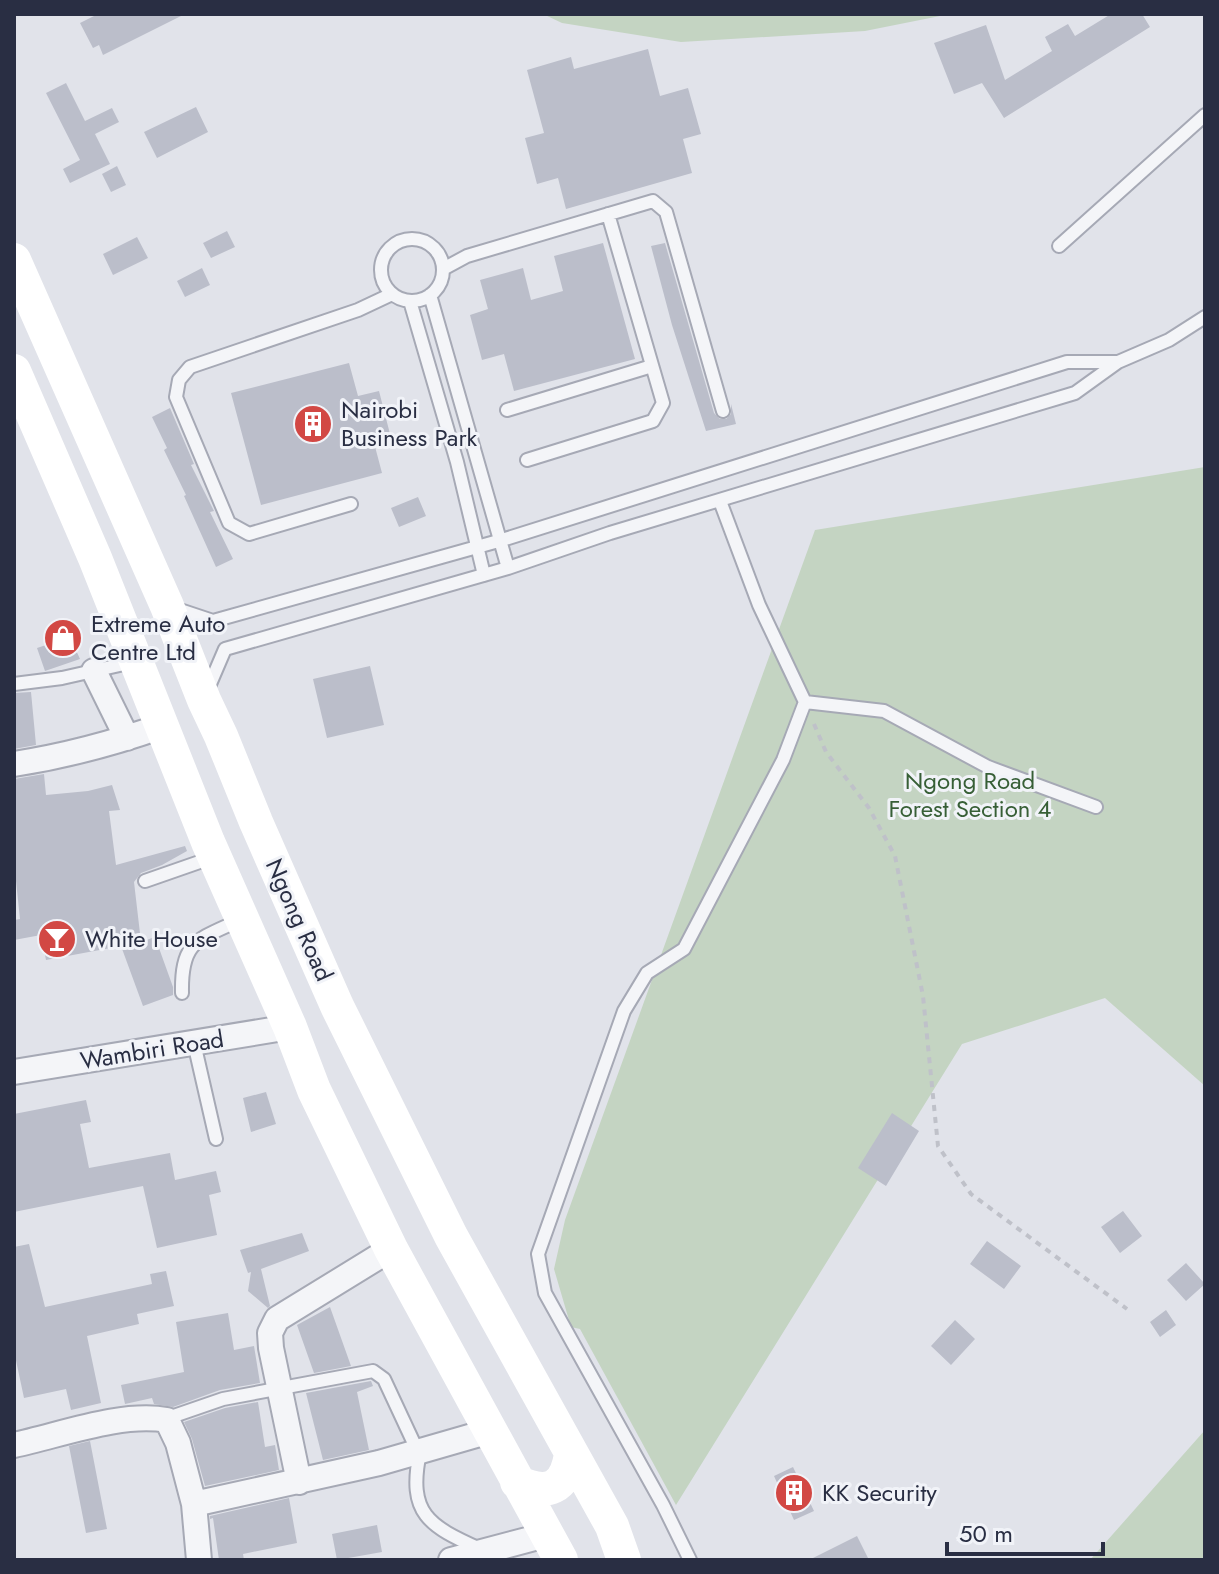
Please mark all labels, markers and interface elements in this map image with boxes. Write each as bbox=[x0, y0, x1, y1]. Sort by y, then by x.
place label: Nairobi Business Park bbox=[341, 392, 478, 455]
building icon: Nairobi Business Park bbox=[292, 403, 334, 445]
place label: Extreme Auto Centre Ltd bbox=[91, 606, 225, 669]
shop icon: Extreme Auto Centre Ltd bbox=[42, 617, 84, 659]
park label: Ngong Road Forest Section 4 bbox=[888, 763, 1052, 826]
street label: Ngong Road bbox=[257, 853, 342, 987]
bar icon: White House bbox=[36, 918, 78, 960]
place label: White House bbox=[85, 921, 218, 956]
street label: Wambiri Road bbox=[78, 1021, 226, 1078]
building icon: KK Security bbox=[773, 1472, 815, 1514]
place label: KK Security bbox=[822, 1475, 937, 1510]
scale bar bbox=[947, 1506, 1103, 1556]
text: 50 m bbox=[959, 1516, 1013, 1551]

